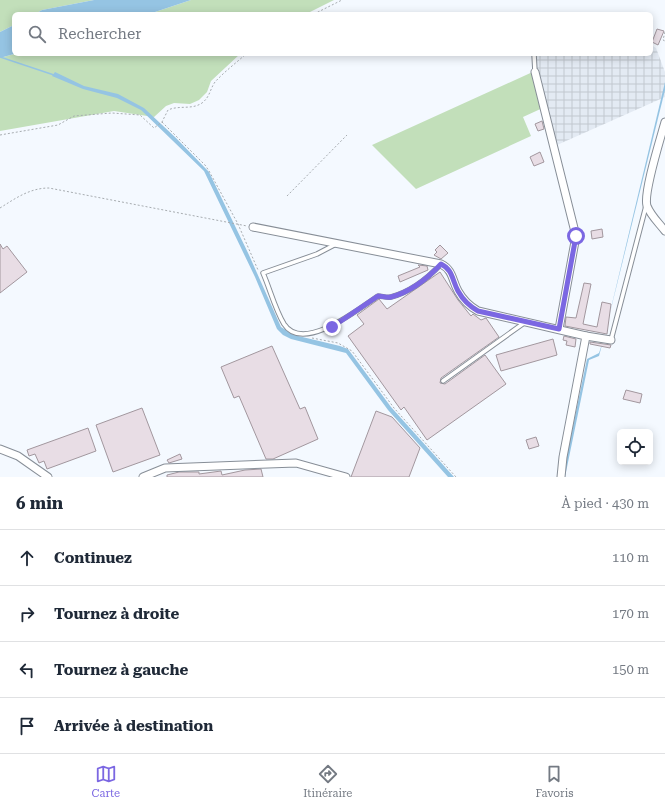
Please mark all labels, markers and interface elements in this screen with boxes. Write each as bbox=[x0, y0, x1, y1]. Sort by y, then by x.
search box bbox=[12, 12, 653, 56]
icon: search bbox=[26, 23, 48, 45]
text: Rechercher bbox=[58, 25, 141, 43]
route start bbox=[567, 227, 585, 245]
route end bbox=[323, 318, 341, 336]
map controls bbox=[617, 429, 653, 465]
button: locate bbox=[617, 429, 653, 465]
text: 6 min bbox=[16, 493, 63, 513]
text: À pied · 430 m bbox=[562, 496, 649, 511]
icon: ahead bbox=[16, 547, 38, 569]
text: Continuez bbox=[54, 549, 132, 567]
text: 110 m bbox=[612, 550, 649, 565]
icon: right bbox=[16, 603, 38, 625]
text: Tournez à droite bbox=[54, 605, 179, 623]
text: 170 m bbox=[612, 606, 649, 621]
icon: left bbox=[16, 659, 38, 681]
text: Tournez à gauche bbox=[54, 661, 188, 679]
text: 150 m bbox=[612, 662, 649, 677]
icon: arrive bbox=[16, 715, 38, 737]
text: Arrivée à destination bbox=[54, 717, 213, 735]
tab: Carte bbox=[92, 763, 120, 800]
tab: Itinéraire bbox=[303, 763, 352, 800]
tab: Favoris bbox=[535, 763, 573, 800]

